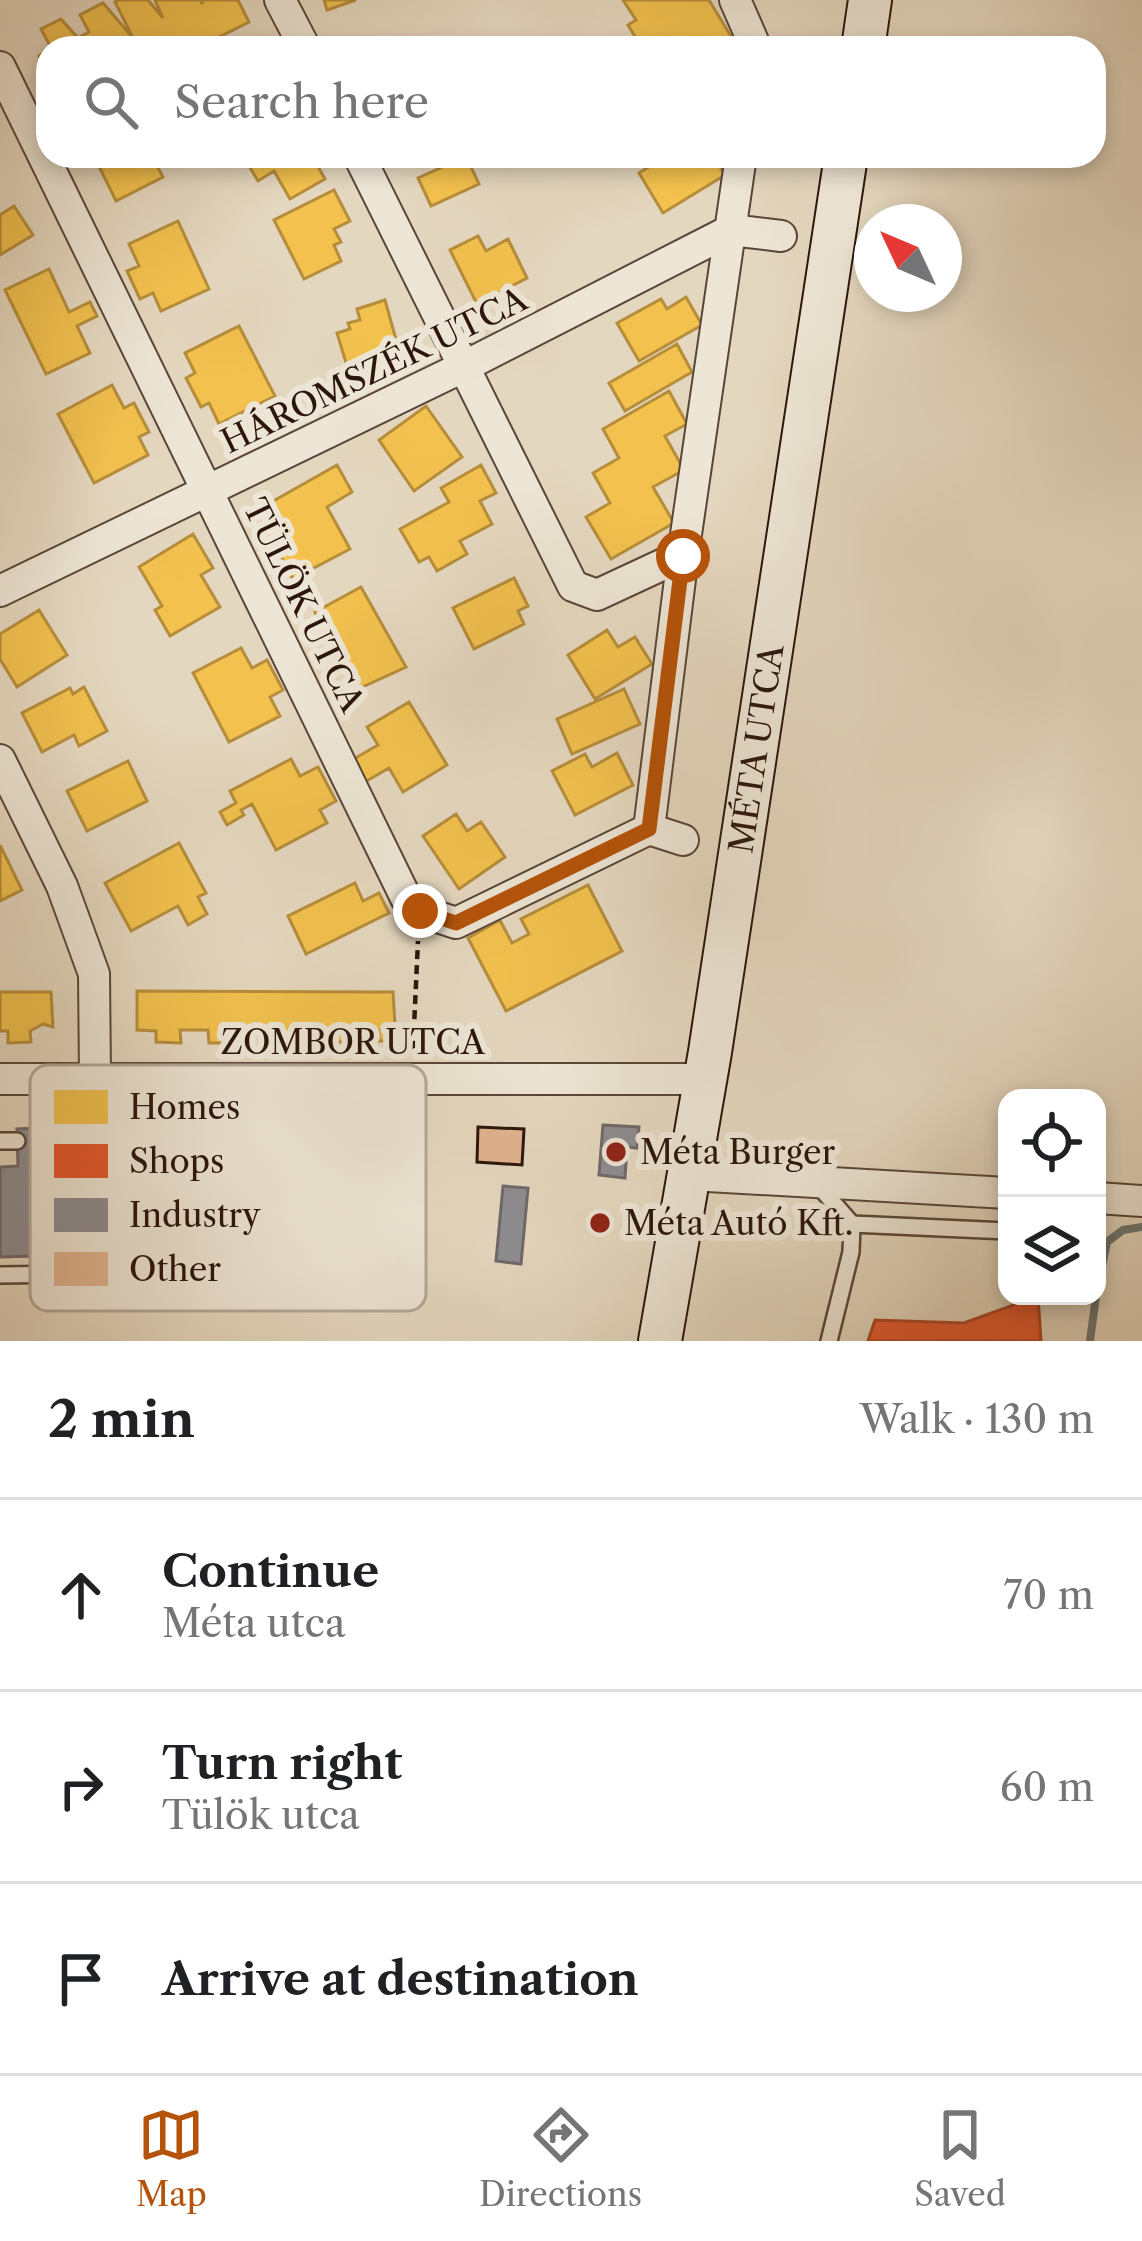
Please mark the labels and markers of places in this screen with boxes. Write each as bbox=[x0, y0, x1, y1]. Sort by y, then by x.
place label: Méta Burger bbox=[640, 1132, 835, 1173]
marker: Méta Burger bbox=[603, 1139, 629, 1165]
place label: Méta Autó Kft. bbox=[624, 1203, 853, 1244]
marker: Méta Autó Kft. bbox=[587, 1210, 613, 1236]

